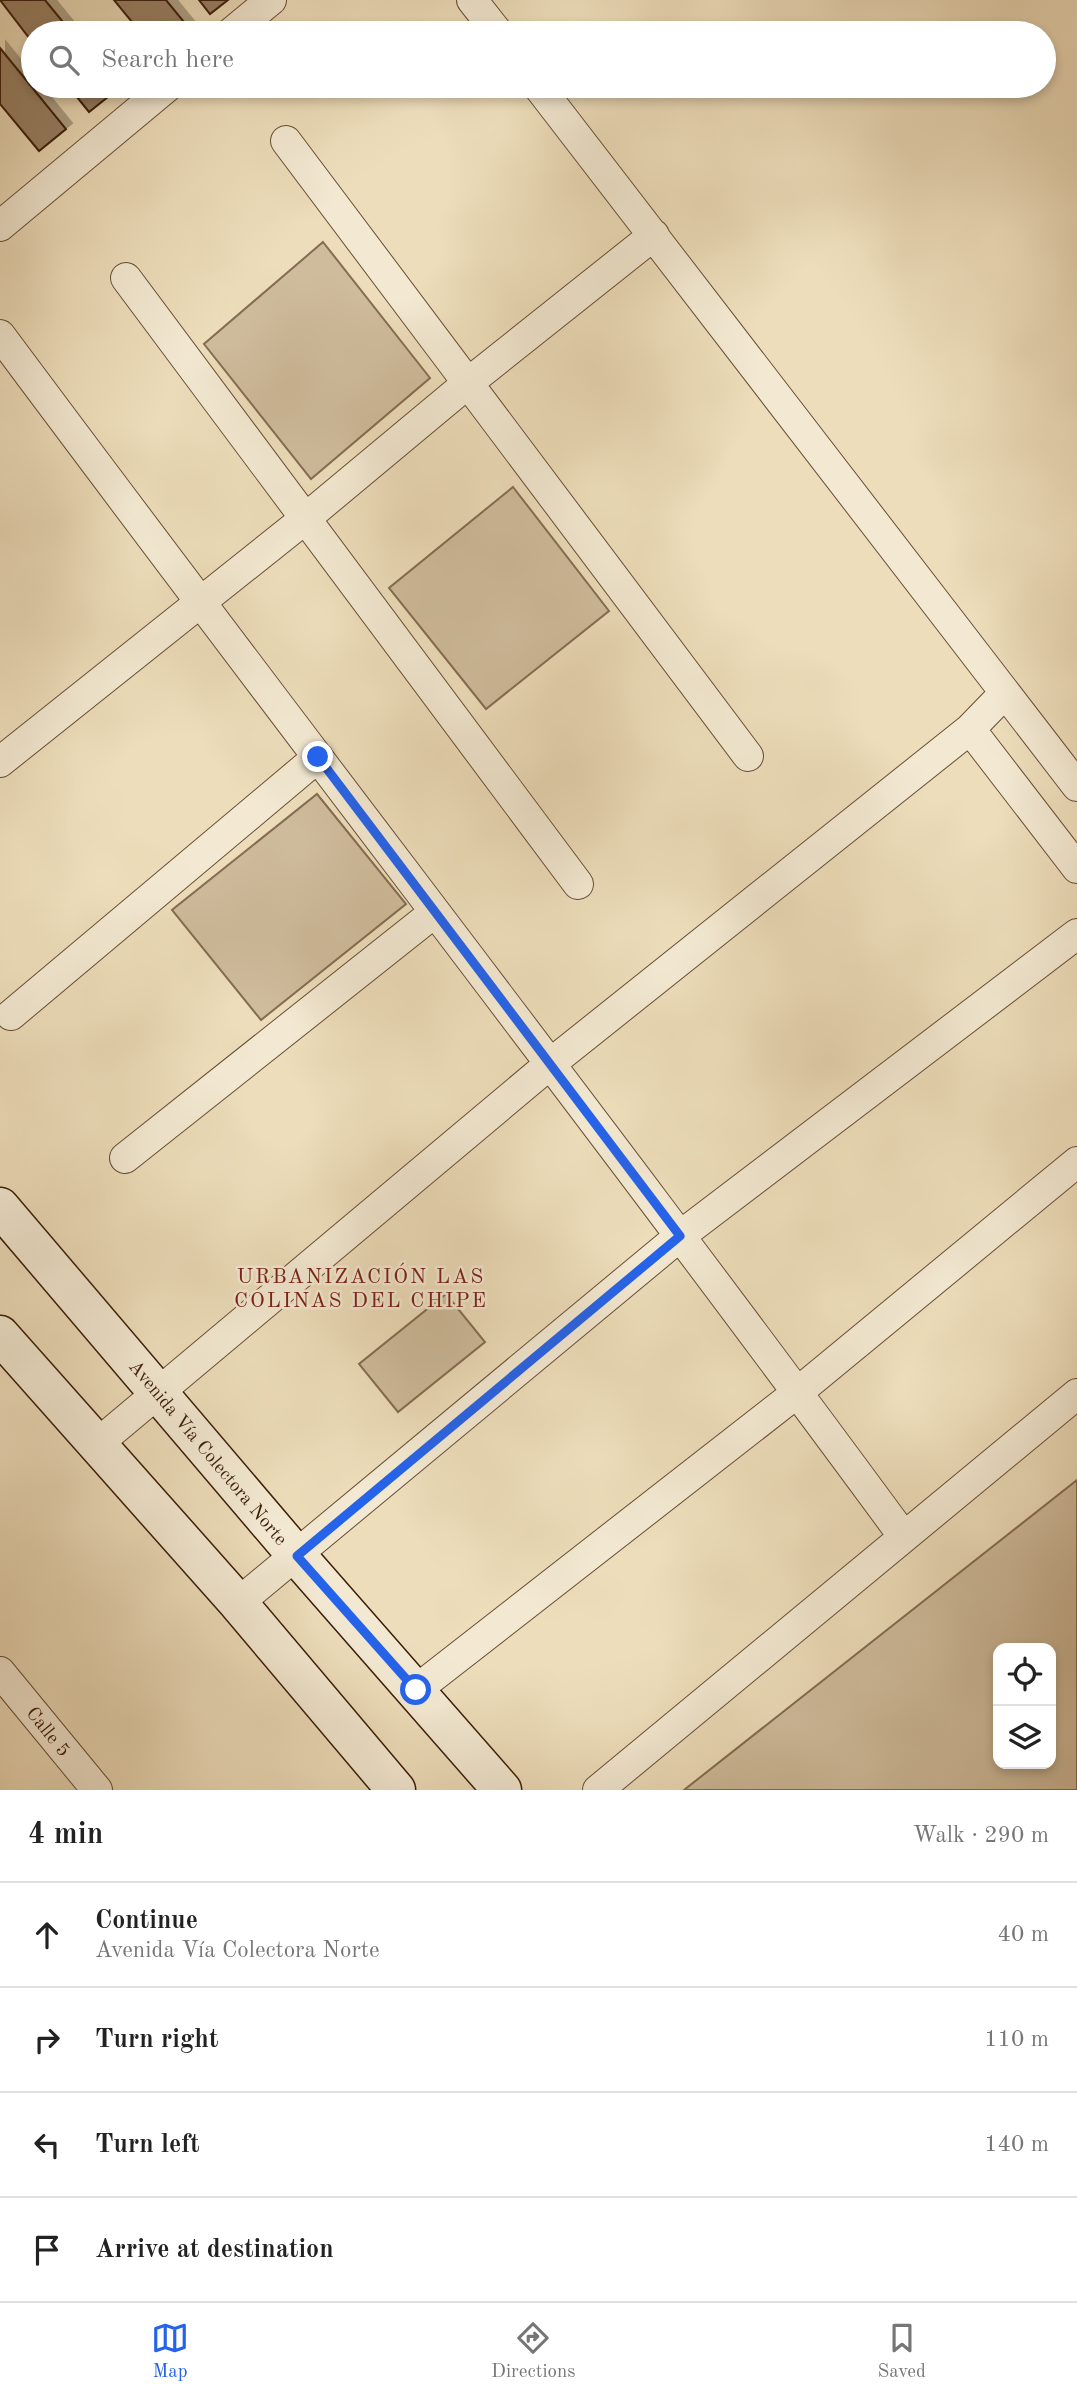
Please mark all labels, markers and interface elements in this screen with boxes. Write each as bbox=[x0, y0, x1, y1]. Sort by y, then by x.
search box bbox=[21, 21, 1056, 98]
icon: search bbox=[45, 41, 83, 79]
text: Search here bbox=[101, 47, 234, 73]
route end bbox=[302, 741, 333, 772]
district label: URBANIZACIÓN LAS COLINAS DEL CHIPE bbox=[234, 1262, 488, 1312]
street label: Avenida Vía Colectora Norte bbox=[124, 1357, 290, 1550]
map controls bbox=[993, 1643, 1056, 1769]
button: locate bbox=[993, 1643, 1056, 1706]
route start bbox=[400, 1674, 431, 1705]
street label: Calle 5 bbox=[22, 1704, 73, 1761]
button: layers bbox=[993, 1706, 1056, 1769]
text: 4 min bbox=[28, 1820, 103, 1850]
text: Walk · 290 m bbox=[913, 1824, 1049, 1847]
text: Continue bbox=[95, 1908, 198, 1934]
icon: ahead bbox=[28, 1916, 66, 1954]
text: 40 m bbox=[998, 1923, 1049, 1946]
text: Avenida Vía Colectora Norte bbox=[95, 1939, 379, 1962]
icon: right bbox=[28, 2021, 66, 2059]
text: Turn right bbox=[95, 2027, 218, 2053]
text: 110 m bbox=[984, 2028, 1049, 2051]
icon: left bbox=[28, 2126, 66, 2164]
text: Turn left bbox=[95, 2132, 200, 2158]
text: 140 m bbox=[984, 2133, 1049, 2156]
icon: arrive bbox=[28, 2231, 66, 2269]
text: Arrive at destination bbox=[95, 2237, 334, 2263]
tab: Map bbox=[151, 2319, 189, 2384]
tab: Directions bbox=[491, 2319, 576, 2384]
tab: Saved bbox=[878, 2319, 926, 2384]

